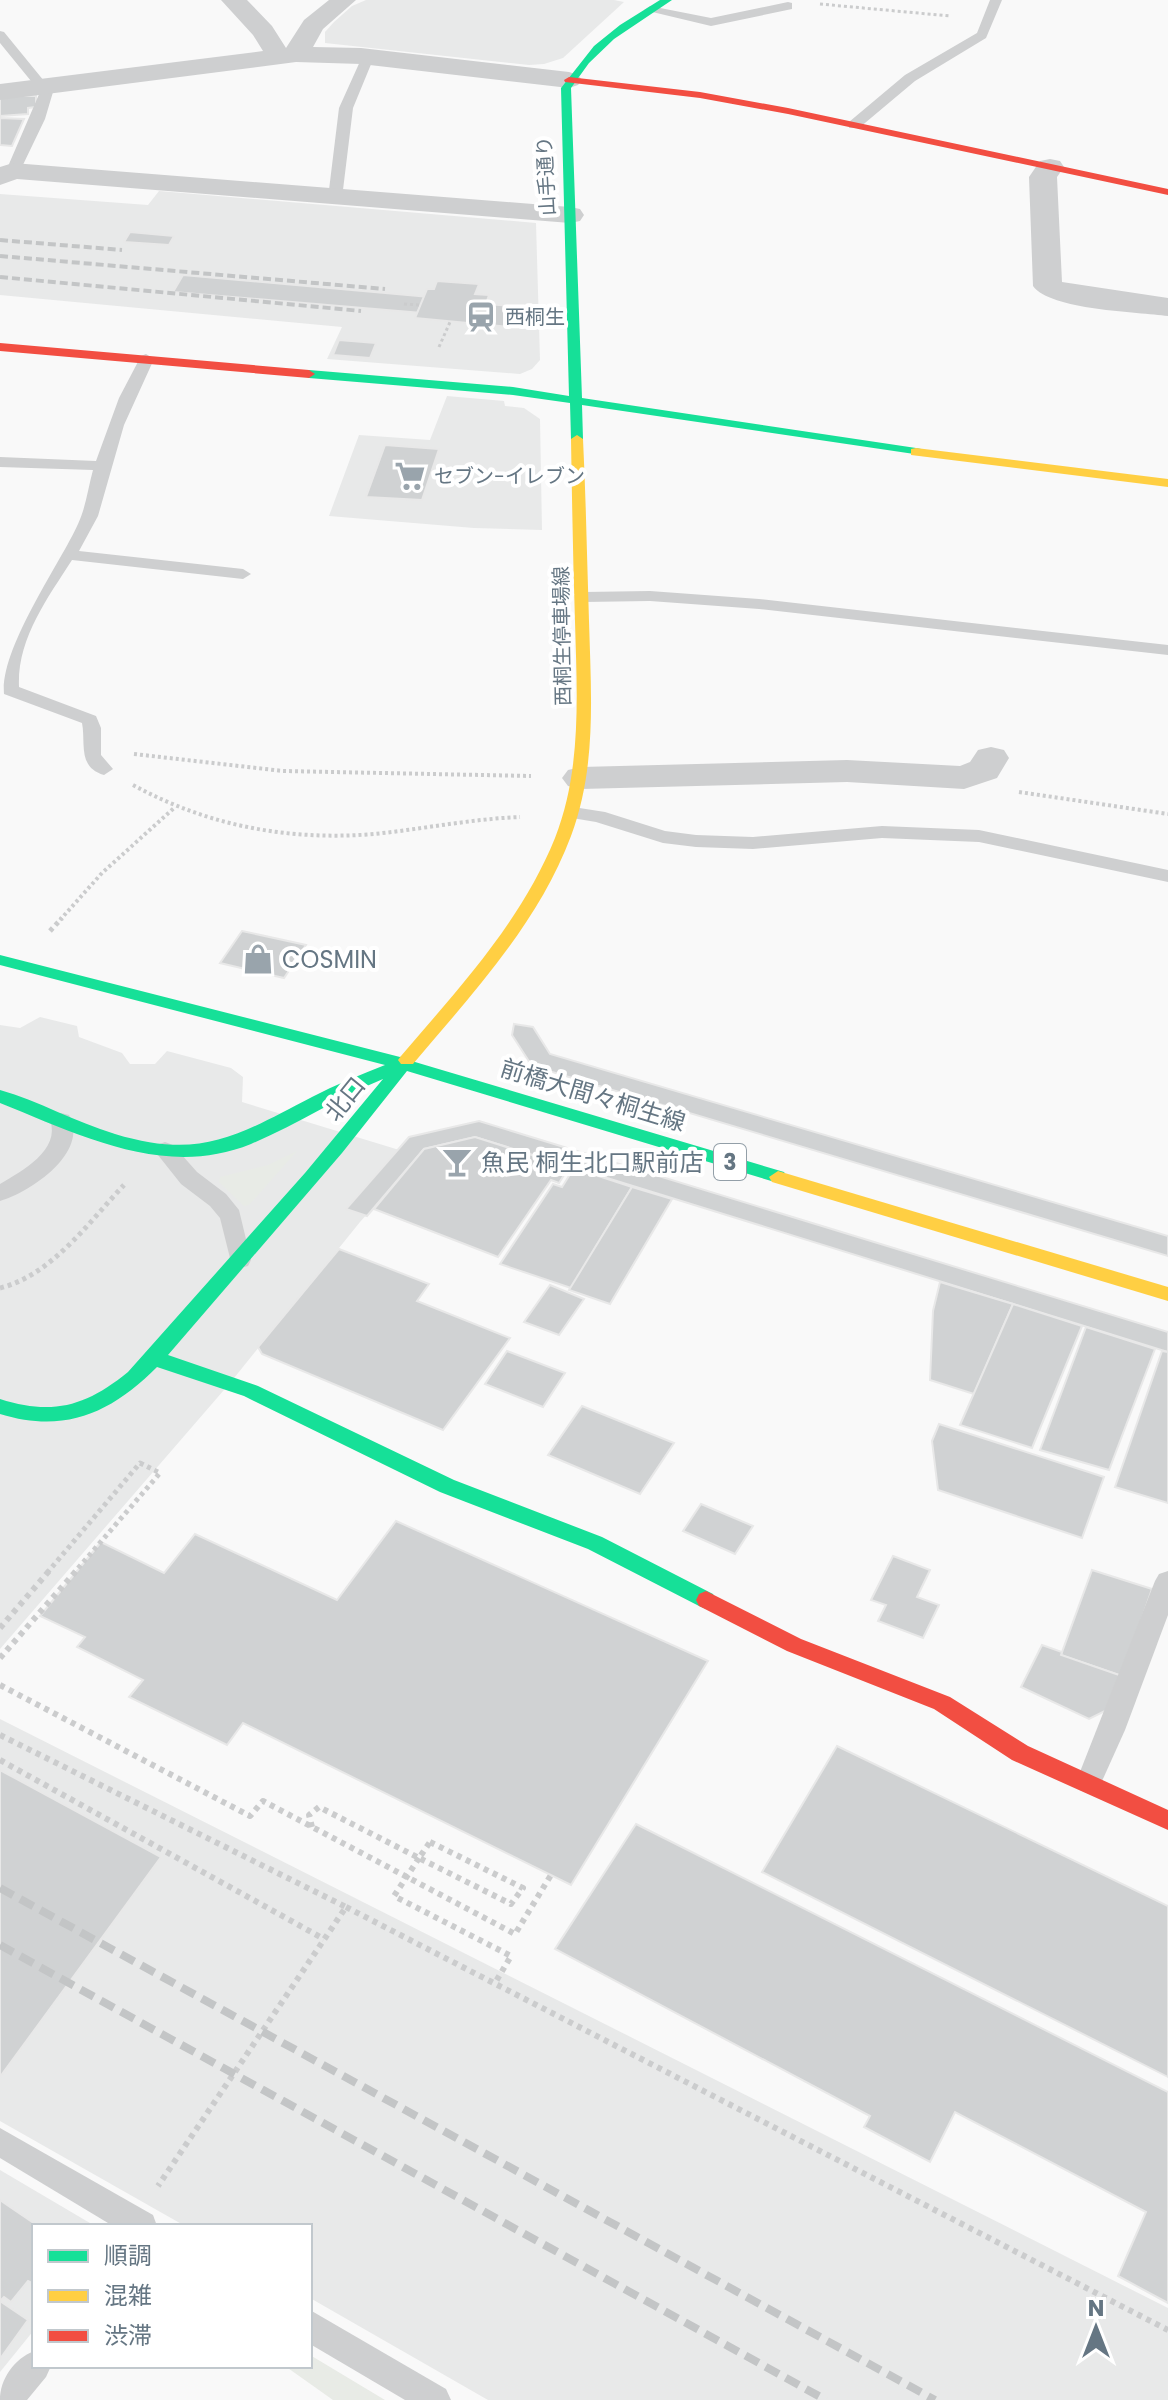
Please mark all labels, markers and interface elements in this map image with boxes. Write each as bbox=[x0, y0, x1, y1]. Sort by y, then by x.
street label: 山手通り bbox=[530, 135, 562, 217]
station icon: 西桐生 bbox=[464, 300, 498, 334]
place label: 西桐生 bbox=[505, 303, 565, 331]
supermarket icon: セブン-イレブン bbox=[393, 459, 427, 493]
place label: セブン-イレブン bbox=[434, 462, 585, 490]
street label: 西桐生停車場線 bbox=[547, 566, 577, 706]
shop icon: COSMIN bbox=[241, 942, 275, 976]
place label: COSMIN bbox=[282, 943, 377, 976]
street label: 前橋大間々桐生線 bbox=[496, 1051, 690, 1139]
street label: 北口 bbox=[317, 1070, 373, 1128]
road number: 3 bbox=[714, 1144, 746, 1180]
bar icon: 魚民 桐生北口駅前店 bbox=[440, 1145, 474, 1179]
place label: 魚民 桐生北口駅前店 bbox=[481, 1146, 703, 1179]
legend bbox=[32, 2224, 312, 2368]
text: 順調 bbox=[104, 2239, 152, 2272]
text: 混雑 bbox=[104, 2279, 152, 2312]
north arrow bbox=[1056, 2288, 1136, 2368]
text: N bbox=[1088, 2293, 1104, 2324]
text: 渋滞 bbox=[104, 2319, 152, 2352]

